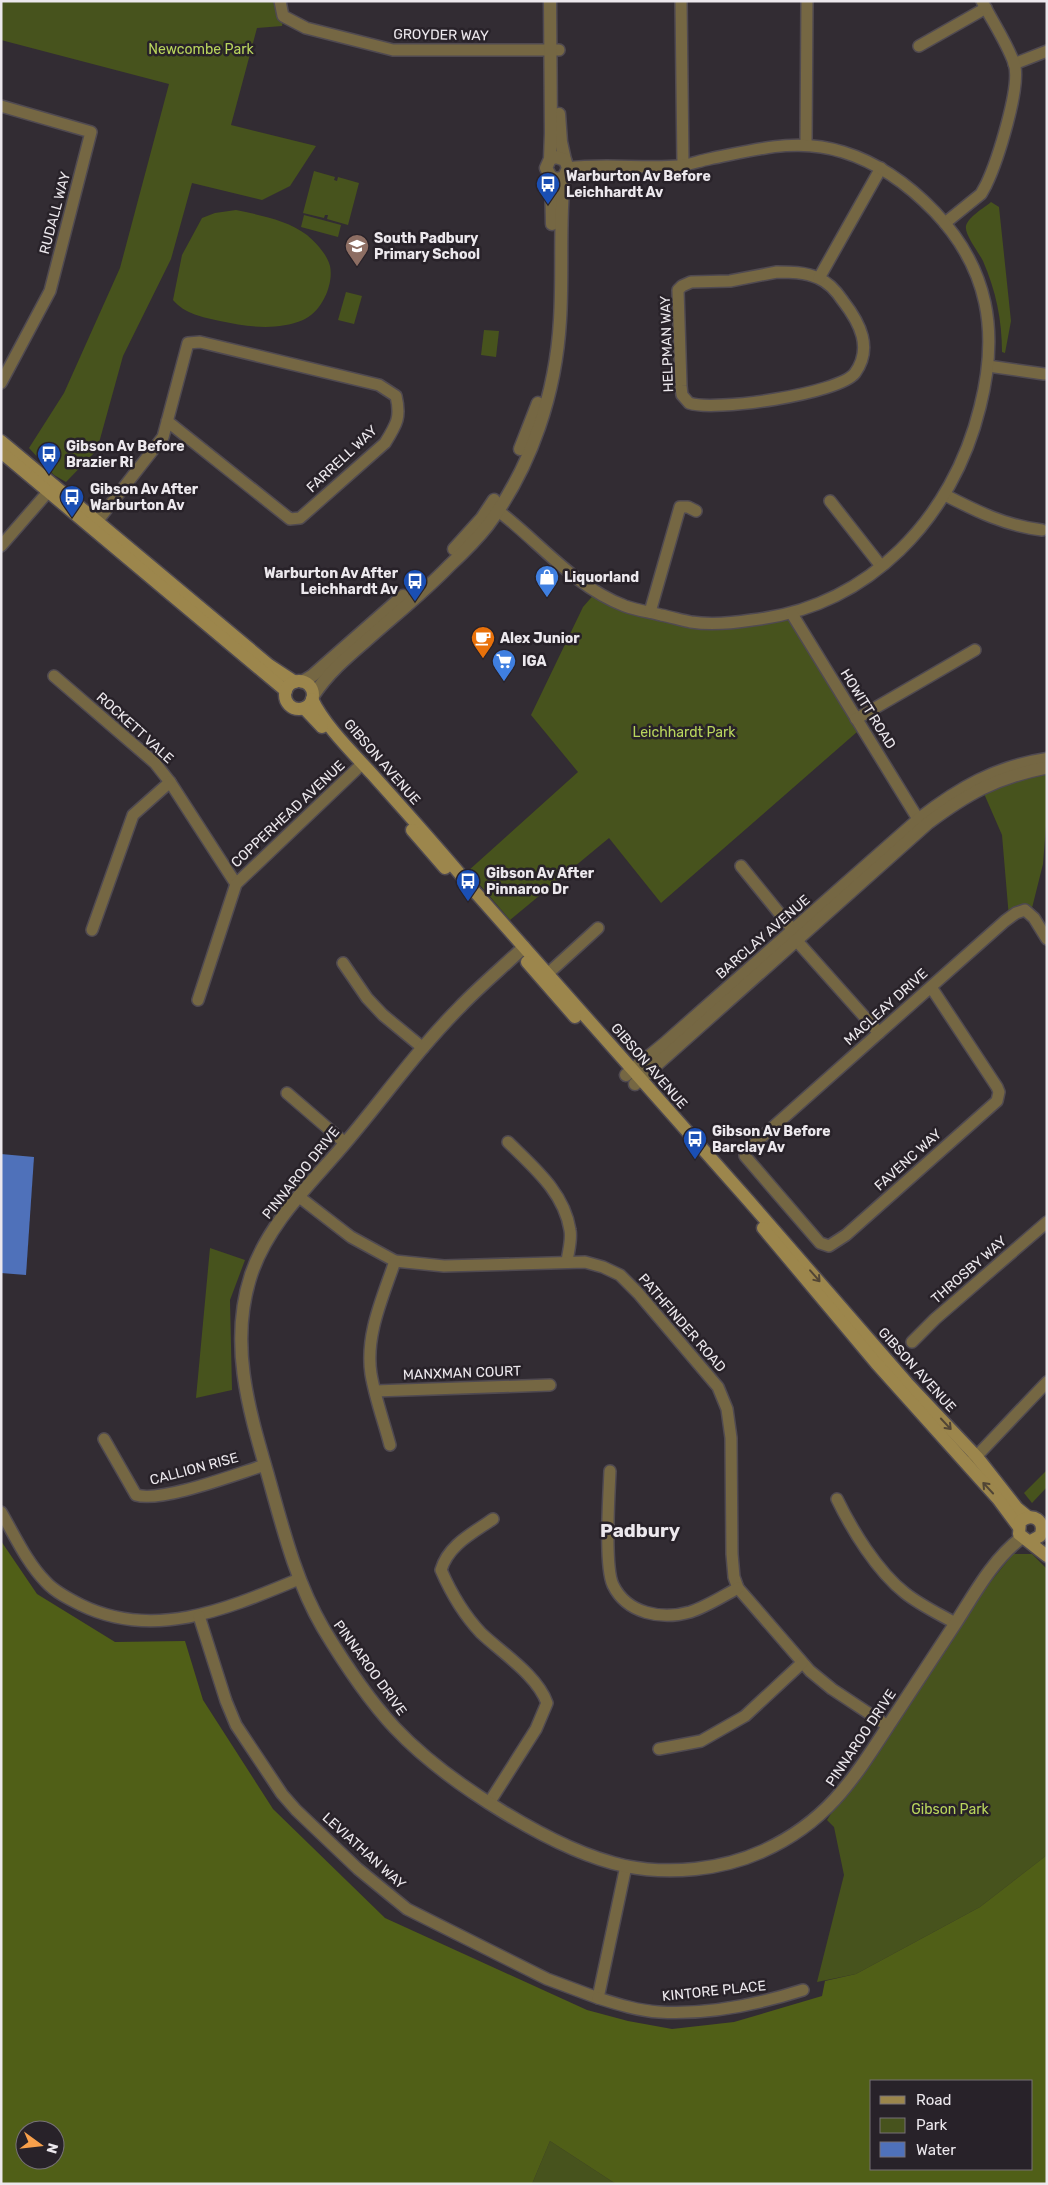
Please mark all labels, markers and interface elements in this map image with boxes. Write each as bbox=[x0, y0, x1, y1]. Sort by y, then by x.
street label: GROYDER WAY bbox=[393, 26, 489, 44]
park label: Newcombe Park bbox=[148, 41, 254, 58]
place label: Warburton Av Before Leichhardt Av bbox=[566, 168, 711, 201]
street label: RUDALL WAY bbox=[36, 170, 74, 256]
bus stop icon: Warburton Av Before Leichhardt Av bbox=[535, 171, 561, 205]
place label: South Padbury Primary School bbox=[374, 230, 480, 263]
school or university icon: South Padbury Primary School bbox=[344, 233, 370, 267]
street label: HELPMAN WAY bbox=[657, 295, 677, 393]
street label: FARRELL WAY bbox=[303, 422, 381, 496]
place label: Gibson Av Before Brazier Ri bbox=[66, 438, 185, 471]
bus stop icon: Gibson Av Before Brazier Ri bbox=[36, 441, 62, 475]
place label: Gibson Av After Warburton Av bbox=[90, 481, 199, 514]
bus stop icon: Gibson Av After Warburton Av bbox=[59, 484, 85, 518]
shop icon: Liquorland bbox=[534, 564, 560, 598]
place label: Warburton Av After Leichhardt Av bbox=[264, 565, 399, 598]
bus stop icon: Warburton Av After Leichhardt Av bbox=[402, 568, 428, 602]
place label: Liquorland bbox=[564, 569, 639, 586]
cafe icon: Alex Junior bbox=[470, 625, 496, 659]
place label: Alex Junior bbox=[500, 630, 580, 647]
supermarket icon: IGA bbox=[491, 648, 517, 682]
place label: IGA bbox=[522, 653, 546, 670]
street label: HOWITT ROAD bbox=[837, 666, 899, 752]
street label: ROCKETT VALE bbox=[93, 689, 177, 767]
street label: GIBSON AVENUE bbox=[340, 716, 424, 808]
park label: Leichhardt Park bbox=[633, 724, 736, 741]
street label: COPPERHEAD AVENUE bbox=[228, 757, 348, 871]
place label: Gibson Av After Pinnaroo Dr bbox=[486, 865, 595, 898]
bus stop icon: Gibson Av After Pinnaroo Dr bbox=[455, 868, 481, 902]
street label: BARCLAY AVENUE bbox=[712, 891, 814, 983]
street label: MACLEAY DRIVE bbox=[841, 965, 931, 1049]
street label: GIBSON AVENUE bbox=[607, 1020, 691, 1112]
place label: Gibson Av Before Barclay Av bbox=[712, 1123, 831, 1156]
street label: PINNAROO DRIVE bbox=[259, 1124, 343, 1222]
street label: FAVENC WAY bbox=[871, 1125, 945, 1195]
bus stop icon: Gibson Av Before Barclay Av bbox=[682, 1126, 708, 1160]
street label: THROSBY WAY bbox=[928, 1233, 1010, 1307]
one-way arrow bbox=[809, 1269, 820, 1282]
street label: PATHFINDER ROAD bbox=[635, 1270, 729, 1376]
street label: GIBSON AVENUE bbox=[875, 1324, 959, 1416]
street label: MANXMAN COURT bbox=[402, 1362, 522, 1384]
one-way arrow bbox=[940, 1418, 952, 1431]
street label: CALLION RISE bbox=[148, 1449, 240, 1489]
one-way arrow bbox=[982, 1481, 994, 1494]
district label: Padbury bbox=[600, 1519, 681, 1542]
street label: PINNAROO DRIVE bbox=[330, 1617, 410, 1719]
street label: PINNAROO DRIVE bbox=[822, 1686, 900, 1790]
park label: Gibson Park bbox=[911, 1801, 990, 1818]
street label: LEVIATHAN WAY bbox=[319, 1809, 409, 1893]
street label: KINTORE PLACE bbox=[661, 1977, 767, 2005]
legend bbox=[870, 2080, 1033, 2170]
text: Road bbox=[916, 2091, 952, 2109]
text: Park bbox=[916, 2116, 947, 2134]
north arrow bbox=[15, 2120, 65, 2170]
text: N bbox=[43, 2141, 62, 2155]
text: Water bbox=[916, 2141, 956, 2159]

